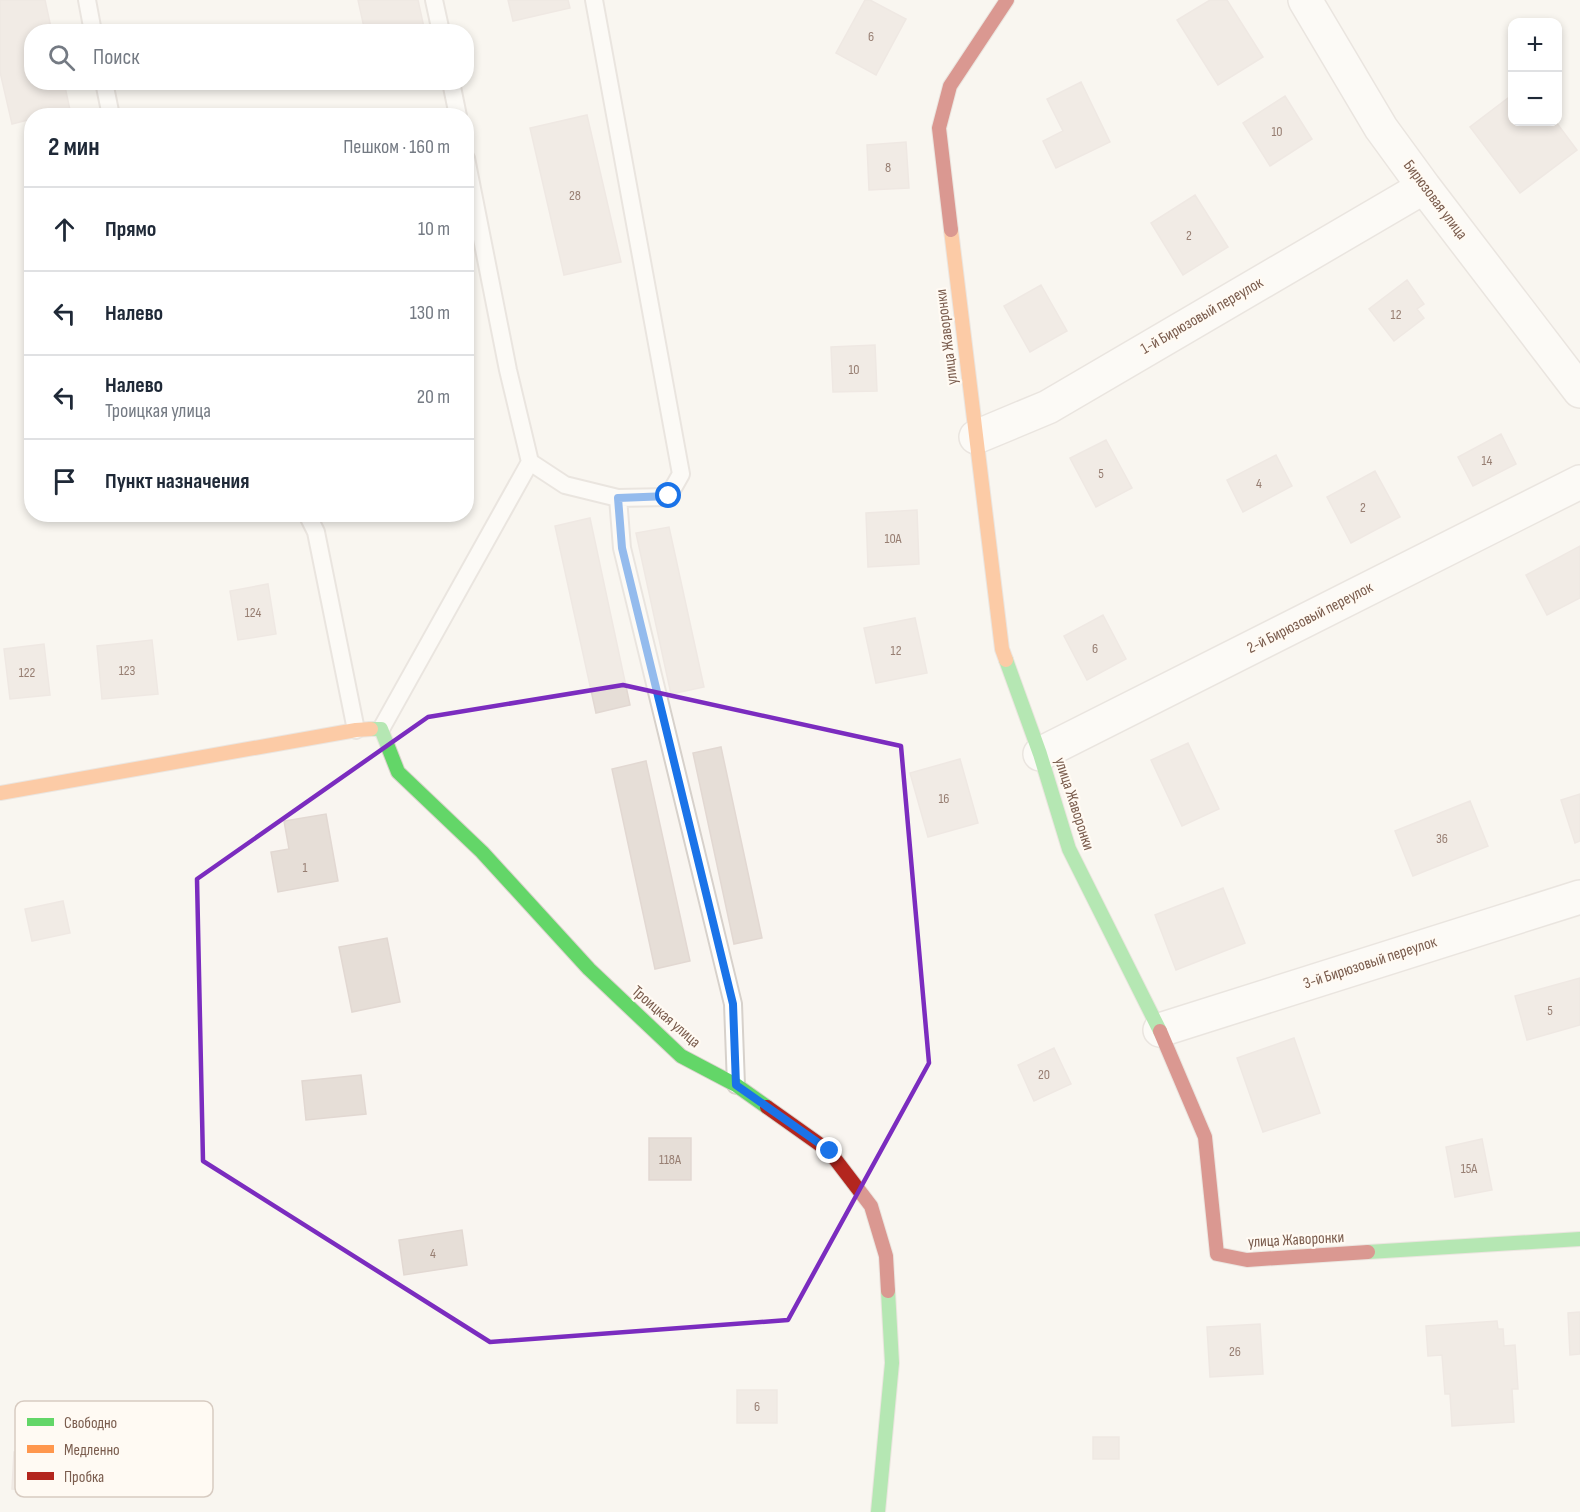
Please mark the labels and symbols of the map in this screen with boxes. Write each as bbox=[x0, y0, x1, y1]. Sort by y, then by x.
house number: 6 bbox=[868, 28, 874, 45]
house number: 10 bbox=[1271, 123, 1283, 140]
street label: Бирюзовая улица bbox=[1399, 156, 1471, 244]
house number: 8 bbox=[885, 159, 891, 176]
house number: 28 bbox=[569, 187, 581, 204]
house number: 2 bbox=[1186, 227, 1192, 244]
street label: 1-й Бирюзовый переулок bbox=[1138, 273, 1267, 359]
street label: улица Жаворонки bbox=[932, 288, 962, 386]
house number: 12 bbox=[1391, 306, 1402, 323]
house number: 10 bbox=[848, 361, 860, 378]
house number: 14 bbox=[1482, 452, 1493, 469]
house number: 5 bbox=[1098, 465, 1104, 482]
house number: 4 bbox=[1256, 475, 1262, 492]
route start bbox=[655, 482, 681, 508]
house number: 2 bbox=[1360, 499, 1366, 516]
house number: 10А bbox=[884, 530, 903, 547]
street label: 2-й Бирюзовый переулок bbox=[1244, 578, 1377, 658]
house number: 124 bbox=[245, 604, 261, 621]
house number: 6 bbox=[1092, 640, 1098, 657]
house number: 12 bbox=[891, 642, 902, 659]
house number: 123 bbox=[119, 662, 135, 679]
house number: 122 bbox=[19, 664, 36, 681]
street label: улица Жаворонки bbox=[1050, 755, 1098, 853]
house number: 16 bbox=[938, 790, 950, 807]
house number: 36 bbox=[1436, 830, 1448, 847]
house number: 1 bbox=[303, 859, 308, 876]
street label: 3-й Бирюзовый переулок bbox=[1301, 932, 1440, 994]
street label: Троицкая улица bbox=[628, 982, 704, 1052]
house number: 5 bbox=[1547, 1002, 1553, 1019]
house number: 20 bbox=[1038, 1066, 1050, 1083]
route end bbox=[816, 1137, 842, 1163]
house number: 118А bbox=[659, 1151, 682, 1168]
house number: 15А bbox=[1461, 1160, 1478, 1177]
street label: улица Жаворонки bbox=[1247, 1228, 1345, 1252]
house number: 4 bbox=[430, 1245, 436, 1262]
house number: 26 bbox=[1229, 1343, 1241, 1360]
house number: 6 bbox=[754, 1398, 760, 1415]
legend bbox=[15, 1401, 213, 1497]
text: Свободно bbox=[64, 1414, 117, 1433]
text: Медленно bbox=[64, 1441, 120, 1460]
text: Пробка bbox=[64, 1468, 104, 1487]

